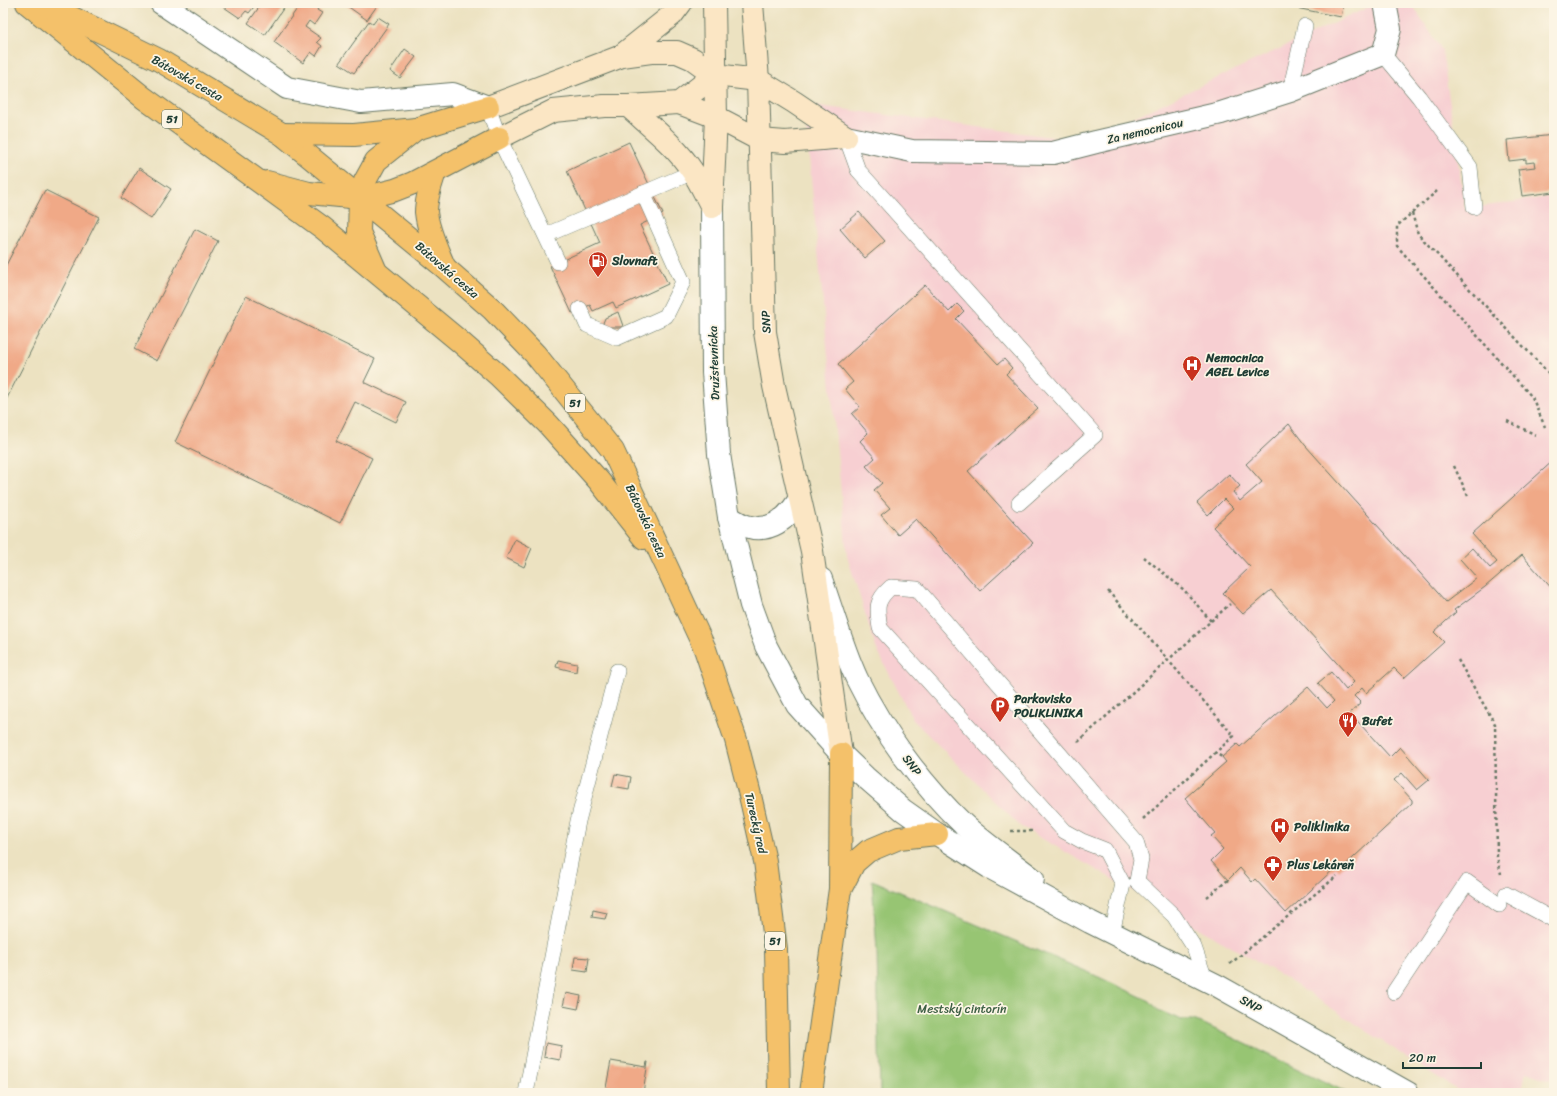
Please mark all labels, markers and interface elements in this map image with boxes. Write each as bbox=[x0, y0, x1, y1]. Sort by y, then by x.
street label: Bátovská cesta bbox=[147, 49, 228, 108]
road number: 51 bbox=[162, 110, 182, 128]
street label: Za nemocnicou bbox=[1105, 111, 1186, 150]
street label: Bátovská cesta bbox=[410, 236, 485, 305]
fuel station icon: Slovnaft bbox=[587, 250, 609, 278]
place label: Slovnaft bbox=[611, 250, 658, 272]
street label: SNP bbox=[754, 310, 778, 334]
street label: Družstevnícka bbox=[702, 325, 726, 401]
place label: Nemocnica AGEL Levice bbox=[1205, 347, 1269, 383]
hospital icon: Nemocnica AGEL Levice bbox=[1181, 354, 1203, 382]
road number: 51 bbox=[565, 394, 585, 412]
street label: Bátovská cesta bbox=[619, 480, 673, 562]
place label: Parkovisko POLIKLINIKA bbox=[1014, 688, 1083, 724]
parking icon: Parkovisko POLIKLINIKA bbox=[989, 695, 1011, 723]
restaurant icon: Bufet bbox=[1337, 710, 1359, 738]
place label: Bufet bbox=[1362, 710, 1393, 732]
street label: SNP bbox=[896, 749, 928, 781]
street label: Turecký rad bbox=[738, 790, 774, 856]
hospital icon: Poliklinika bbox=[1269, 816, 1291, 844]
place label: Poliklinika bbox=[1294, 816, 1350, 838]
pharmacy icon: Plus Lekáreň bbox=[1262, 854, 1284, 882]
place label: Plus Lekáreň bbox=[1287, 854, 1355, 876]
road number: 51 bbox=[765, 932, 785, 950]
street label: SNP bbox=[1236, 989, 1266, 1019]
park label: Mestský cintorín bbox=[917, 998, 1007, 1020]
scale bar bbox=[1403, 1044, 1481, 1070]
text: 20 m bbox=[1409, 1047, 1436, 1069]

